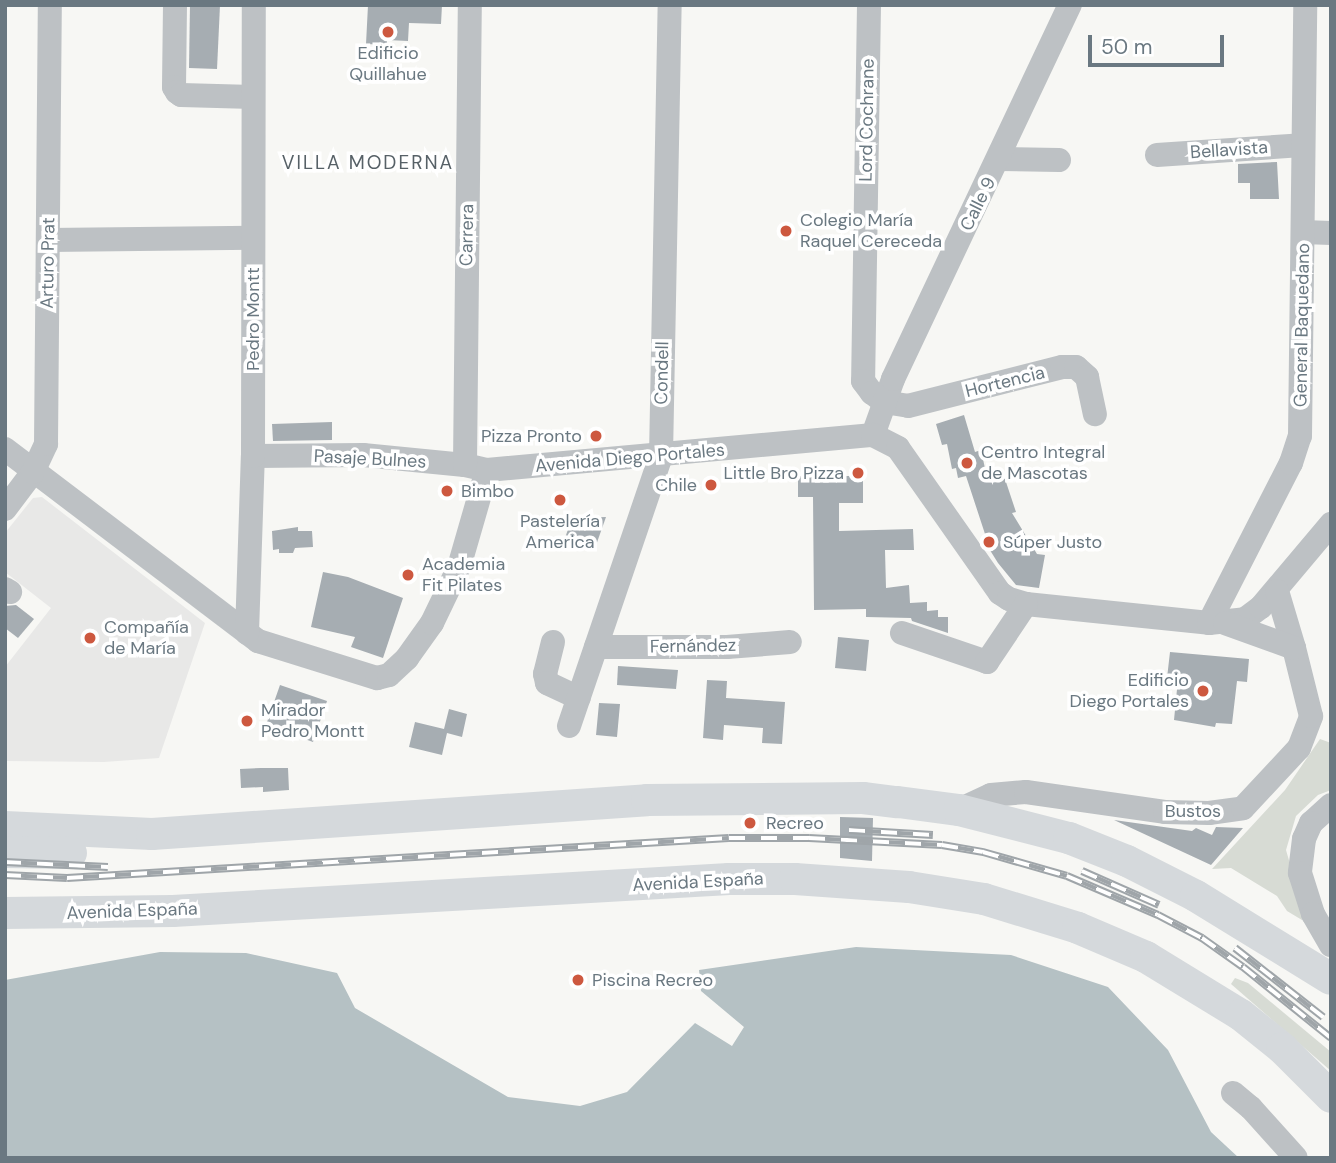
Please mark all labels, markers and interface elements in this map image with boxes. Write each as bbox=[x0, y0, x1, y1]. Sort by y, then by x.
scale bar bbox=[1091, 21, 1228, 65]
marker: Edificio Quillahue bbox=[380, 24, 396, 40]
text: 50 m bbox=[1101, 33, 1152, 61]
place label: Edificio Quillahue bbox=[349, 43, 427, 86]
street label: Lord Cochrane bbox=[855, 58, 879, 182]
street label: Bellavista bbox=[1189, 137, 1269, 163]
district label: VILLA MODERNA bbox=[283, 152, 453, 174]
street label: Calle 9 bbox=[956, 174, 1000, 234]
street label: Carrera bbox=[456, 204, 478, 266]
place label: Colegio María Raquel Cereceda bbox=[800, 210, 942, 252]
street label: Arturo Prat bbox=[36, 217, 60, 309]
marker: Colegio María Raquel Cereceda bbox=[778, 223, 794, 239]
street label: General Baquedano bbox=[1290, 243, 1314, 407]
street label: Pedro Montt bbox=[242, 267, 264, 371]
street label: Condell bbox=[651, 341, 673, 405]
street label: Hortencia bbox=[963, 362, 1047, 402]
place label: Pizza Pronto bbox=[481, 425, 582, 447]
marker: Pizza Pronto bbox=[588, 428, 604, 444]
street label: Avenida Diego Portales bbox=[534, 439, 726, 477]
place label: Centro Integral de Mascotas bbox=[981, 442, 1105, 484]
street label: Pasaje Bulnes bbox=[313, 445, 427, 473]
marker: Centro Integral de Mascotas bbox=[959, 455, 975, 471]
place label: Little Bro Pizza bbox=[723, 462, 844, 484]
marker: Little Bro Pizza bbox=[850, 465, 866, 481]
place label: Chile bbox=[655, 474, 697, 496]
marker: Chile bbox=[703, 477, 719, 493]
place label: Bimbo bbox=[461, 480, 514, 502]
marker: Bimbo bbox=[439, 483, 455, 499]
marker: Pastelería America bbox=[552, 492, 568, 508]
place label: Pastelería America bbox=[520, 511, 600, 554]
place label: Súper Justo bbox=[1003, 531, 1102, 553]
marker: Súper Justo bbox=[981, 534, 997, 550]
place label: Academia Fit Pilates bbox=[422, 554, 505, 596]
marker: Academia Fit Pilates bbox=[400, 567, 416, 583]
place label: Compañía de María bbox=[104, 617, 189, 660]
marker: Compañía de María bbox=[82, 630, 98, 646]
street label: Fernández bbox=[650, 634, 736, 658]
place label: Edificio Diego Portales bbox=[1070, 670, 1189, 712]
marker: Edificio Diego Portales bbox=[1195, 683, 1211, 699]
place label: Mirador Pedro Montt bbox=[261, 700, 364, 742]
marker: Mirador Pedro Montt bbox=[239, 713, 255, 729]
street label: Bustos bbox=[1165, 800, 1221, 822]
place label: Recreo bbox=[766, 812, 824, 834]
marker: Recreo bbox=[740, 813, 760, 833]
street label: Avenida España bbox=[632, 868, 764, 896]
street label: Avenida España bbox=[66, 898, 198, 924]
place label: Piscina Recreo bbox=[592, 969, 713, 991]
marker: Piscina Recreo bbox=[570, 972, 586, 988]

